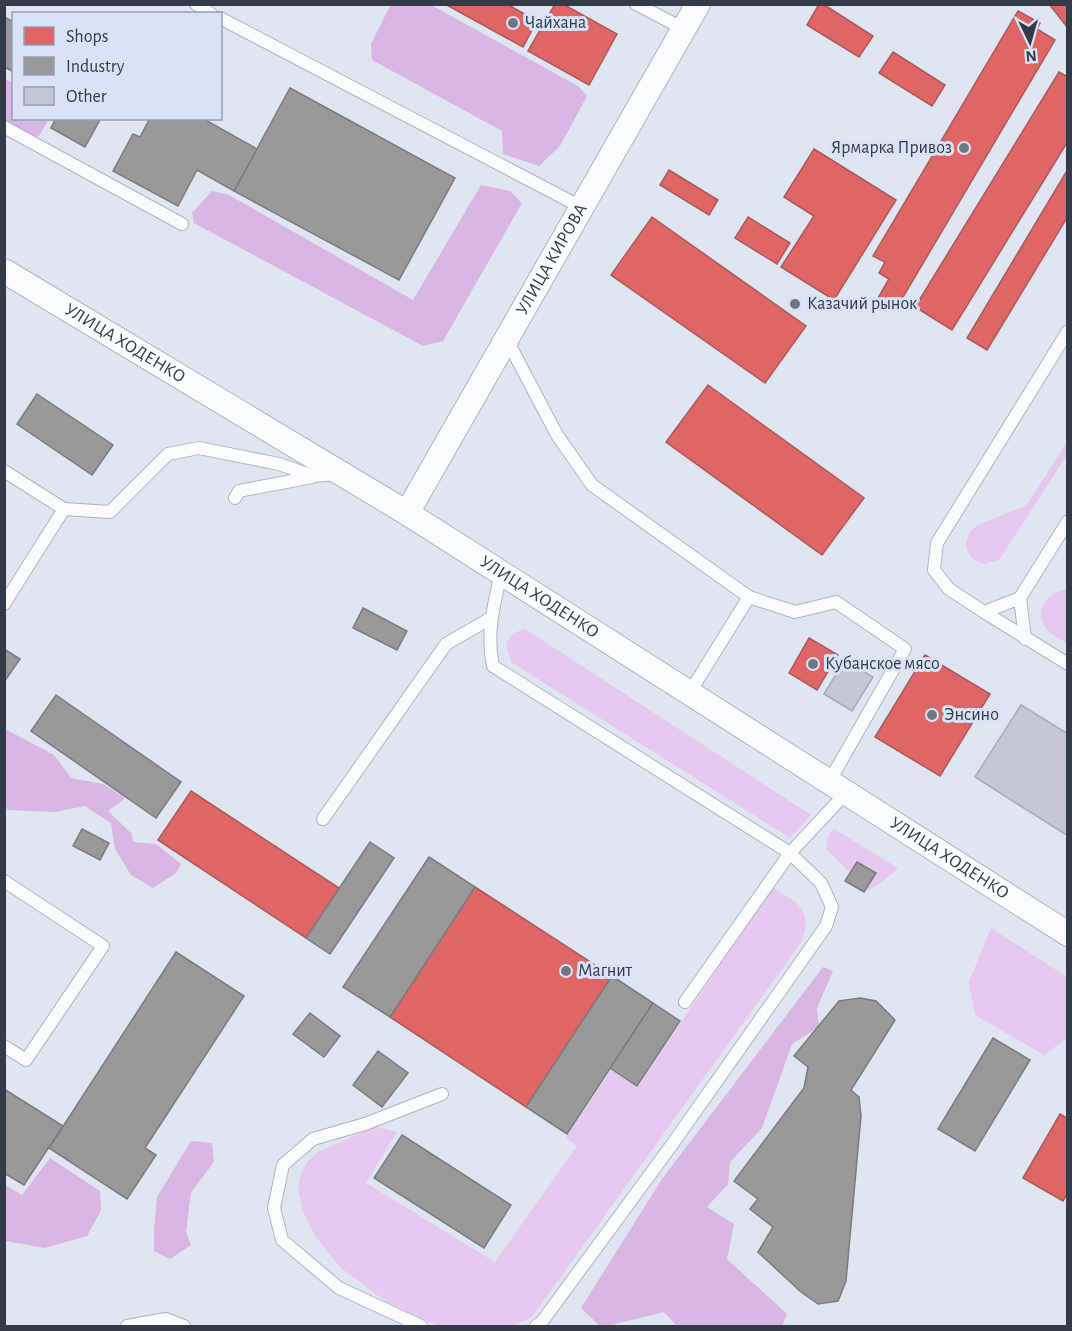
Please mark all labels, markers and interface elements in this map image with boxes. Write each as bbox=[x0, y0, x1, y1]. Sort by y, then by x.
legend bbox=[12, 12, 222, 120]
north arrow bbox=[1000, 12, 1060, 72]
place label: Чайхана bbox=[525, 14, 586, 32]
marker: Чайхана bbox=[506, 16, 520, 30]
text: Shops bbox=[66, 28, 108, 46]
text: N bbox=[1025, 47, 1037, 64]
text: Industry bbox=[66, 58, 125, 76]
text: Other bbox=[66, 88, 107, 106]
place label: Ярмарка Привоз bbox=[831, 139, 952, 157]
marker: Ярмарка Привоз bbox=[957, 141, 971, 155]
street label: УЛИЦА КИРОВА bbox=[513, 200, 591, 318]
place label: Казачий рынок bbox=[807, 295, 918, 313]
marker: Казачий рынок bbox=[788, 297, 802, 311]
street label: УЛИЦА ХОДЕНКО bbox=[61, 301, 188, 387]
street label: УЛИЦА ХОДЕНКО bbox=[477, 553, 602, 642]
place label: Кубанское мясо bbox=[825, 654, 940, 673]
marker: Кубанское мясо bbox=[806, 657, 820, 671]
place label: Энсино bbox=[944, 706, 999, 724]
marker: Энсино bbox=[925, 708, 939, 722]
street label: УЛИЦА ХОДЕНКО bbox=[887, 814, 1012, 903]
place label: Магнит bbox=[578, 962, 633, 980]
marker: Магнит bbox=[559, 964, 573, 978]

